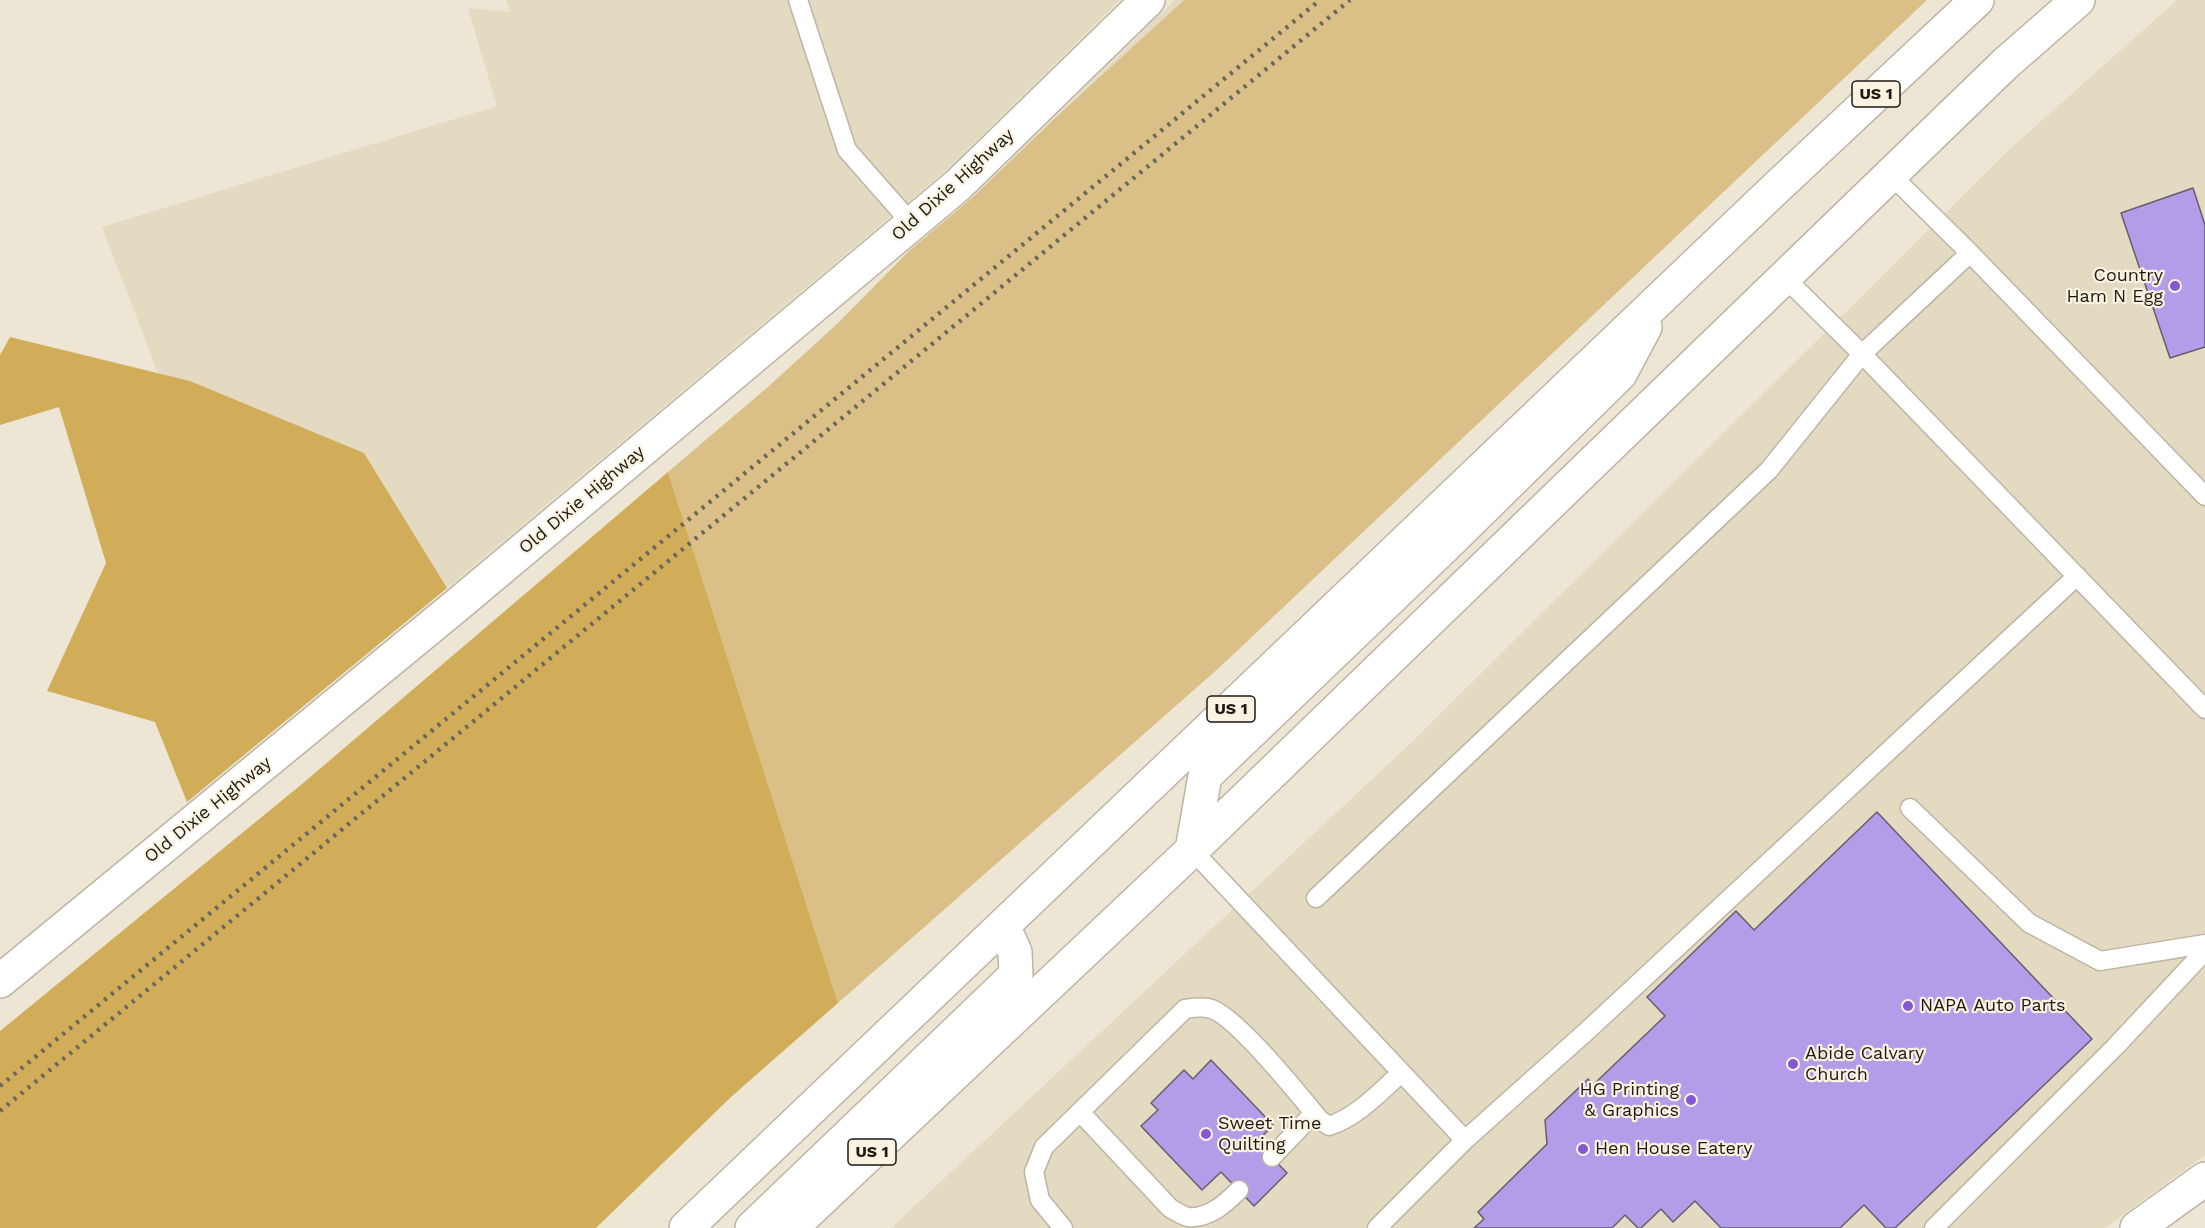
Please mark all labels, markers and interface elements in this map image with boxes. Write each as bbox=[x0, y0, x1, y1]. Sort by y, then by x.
road number: US 1 bbox=[1852, 81, 1900, 107]
street label: Old Dixie Highway bbox=[887, 124, 1019, 246]
place label: Country Ham N Egg bbox=[2066, 265, 2163, 308]
marker: Country Ham N Egg bbox=[2168, 279, 2182, 293]
street label: Old Dixie Highway bbox=[515, 441, 649, 559]
road number: US 1 bbox=[1207, 696, 1255, 722]
street label: Old Dixie Highway bbox=[140, 752, 276, 868]
place label: NAPA Auto Parts bbox=[1920, 995, 2066, 1017]
marker: NAPA Auto Parts bbox=[1901, 999, 1915, 1013]
place label: Abide Calvary Church bbox=[1805, 1043, 1924, 1086]
marker: Abide Calvary Church bbox=[1786, 1057, 1800, 1071]
place label: HG Printing & Graphics bbox=[1579, 1079, 1679, 1122]
marker: HG Printing & Graphics bbox=[1684, 1093, 1698, 1107]
place label: Sweet Time Quilting bbox=[1218, 1113, 1321, 1156]
marker: Sweet Time Quilting bbox=[1199, 1127, 1213, 1141]
place label: Hen House Eatery bbox=[1595, 1138, 1753, 1160]
road number: US 1 bbox=[848, 1139, 896, 1165]
marker: Hen House Eatery bbox=[1576, 1142, 1590, 1156]

